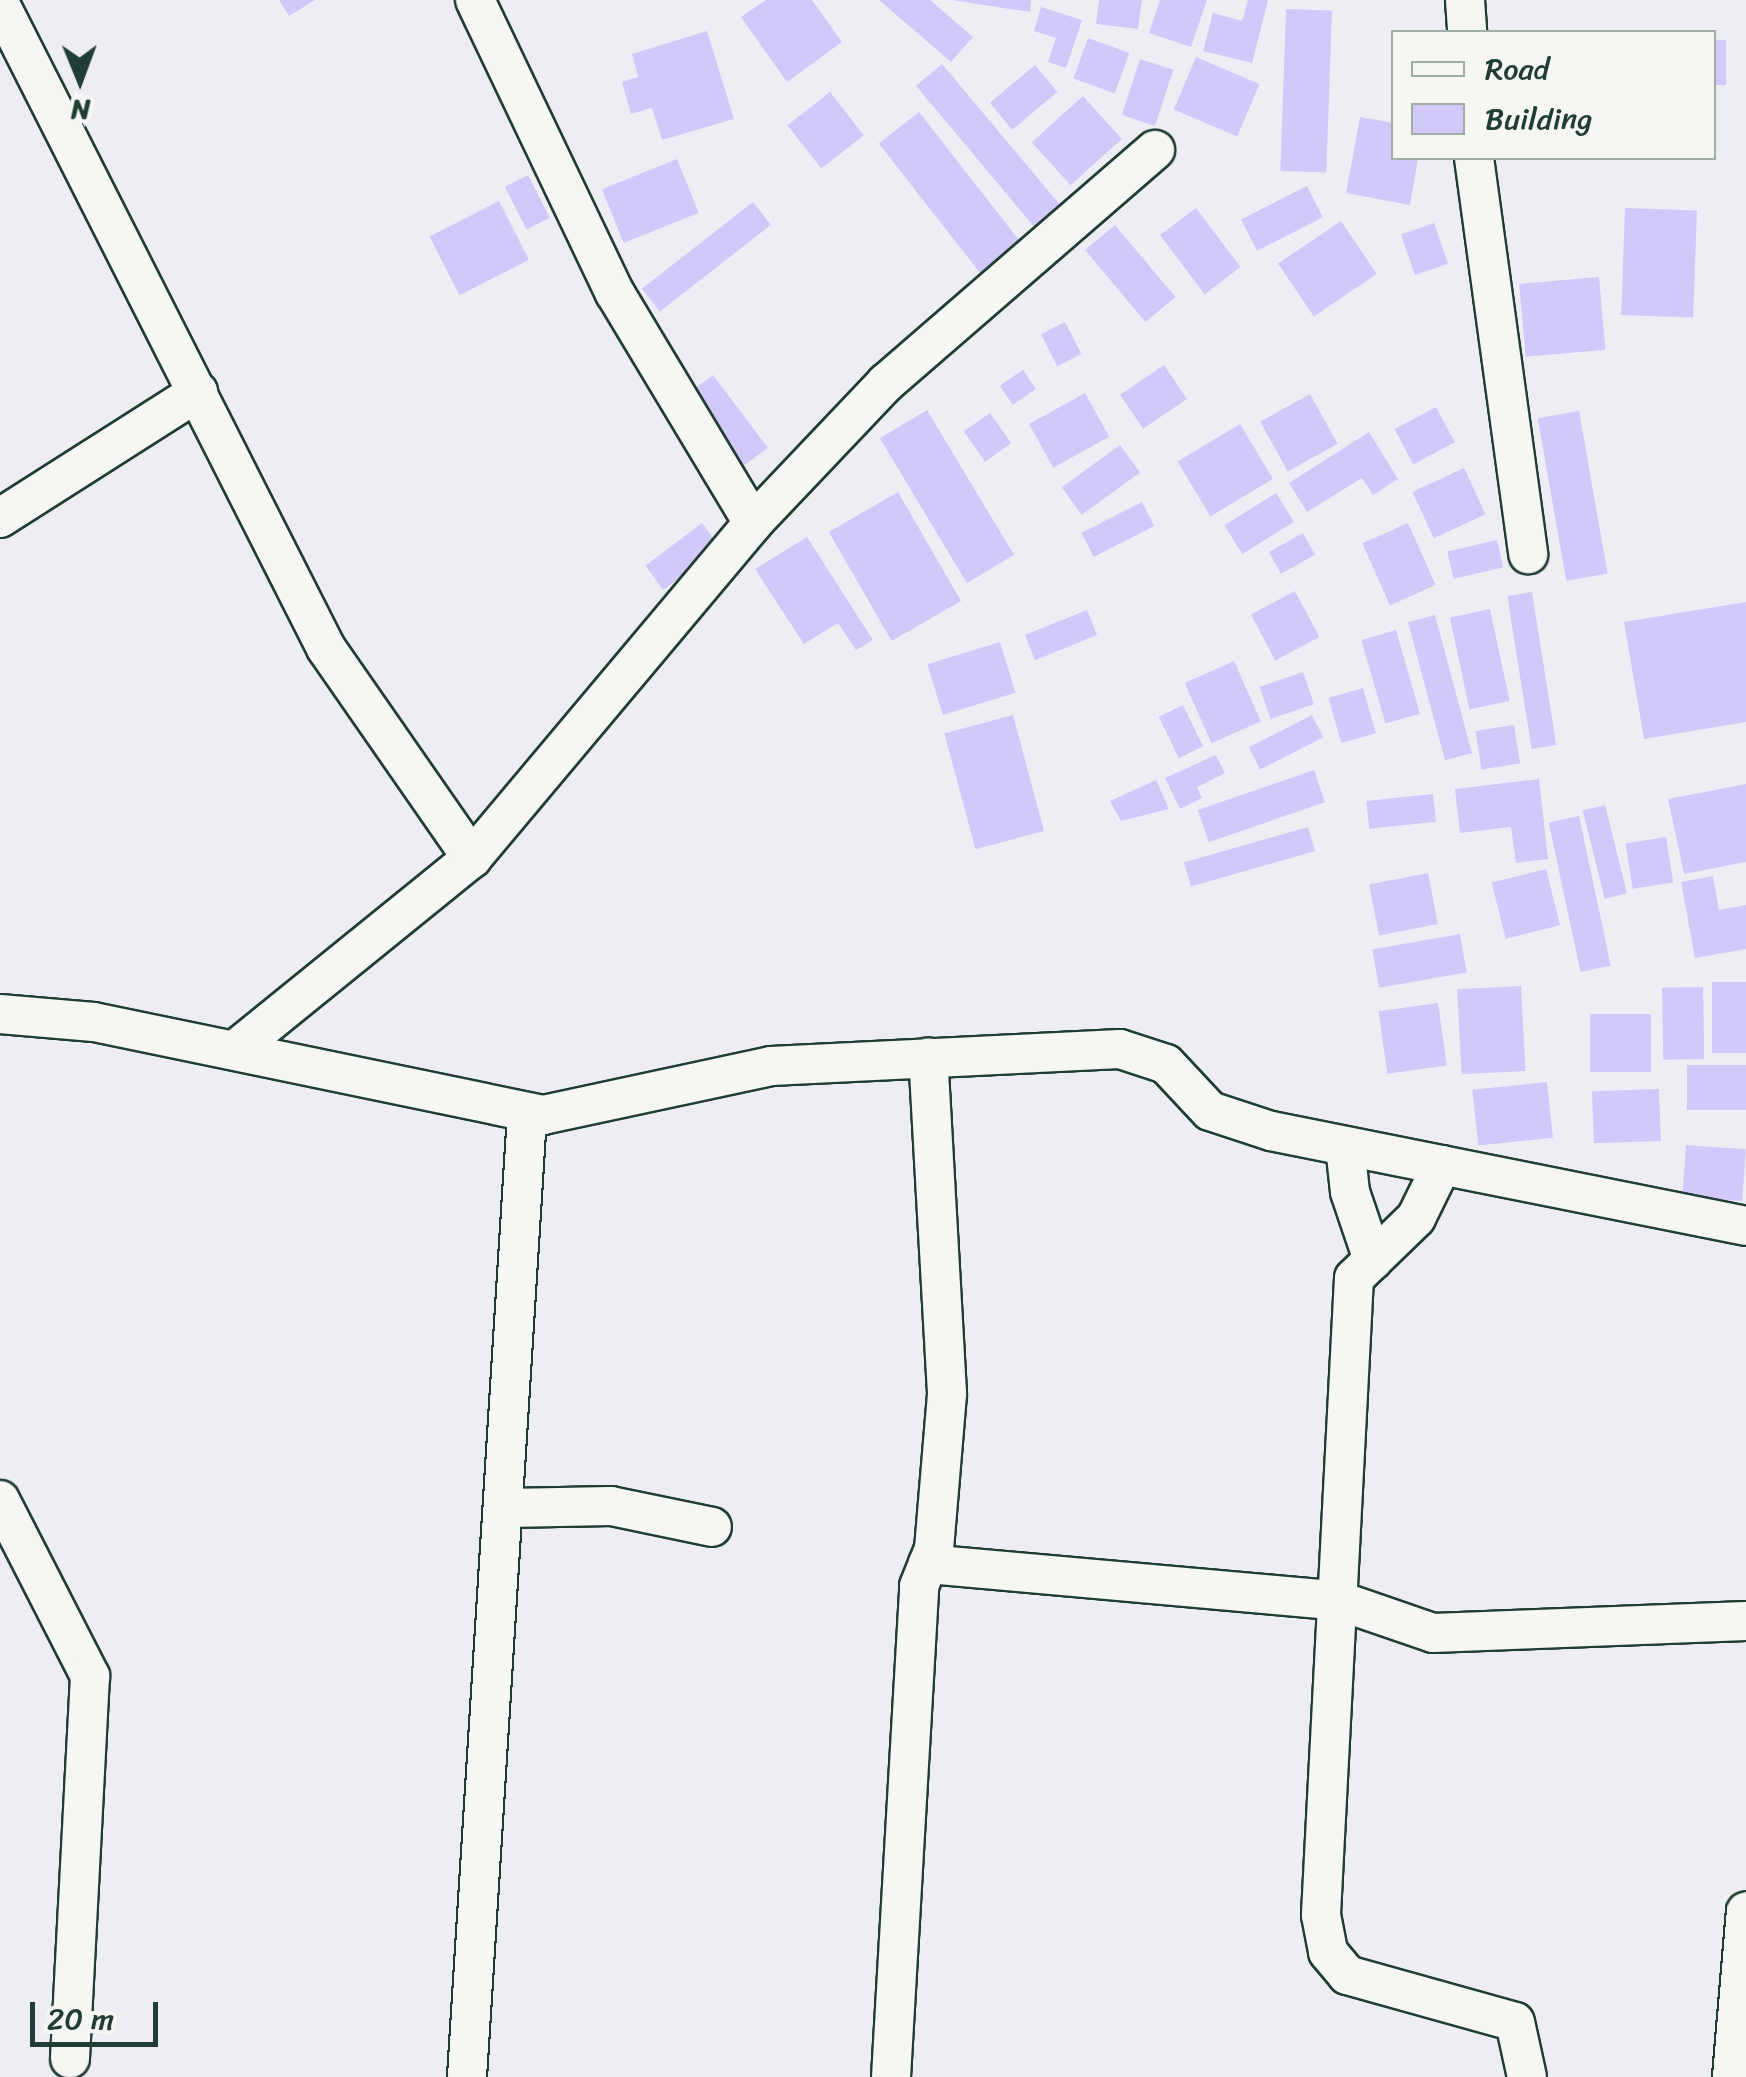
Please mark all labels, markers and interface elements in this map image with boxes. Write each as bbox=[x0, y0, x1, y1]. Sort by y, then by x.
north arrow bbox=[30, 30, 130, 130]
legend bbox=[1391, 30, 1716, 160]
text: Road bbox=[1485, 42, 1549, 96]
text: N bbox=[70, 86, 91, 135]
text: Building bbox=[1485, 92, 1592, 146]
scale bar bbox=[35, 1982, 162, 2044]
text: 20 m bbox=[47, 1992, 114, 2046]

